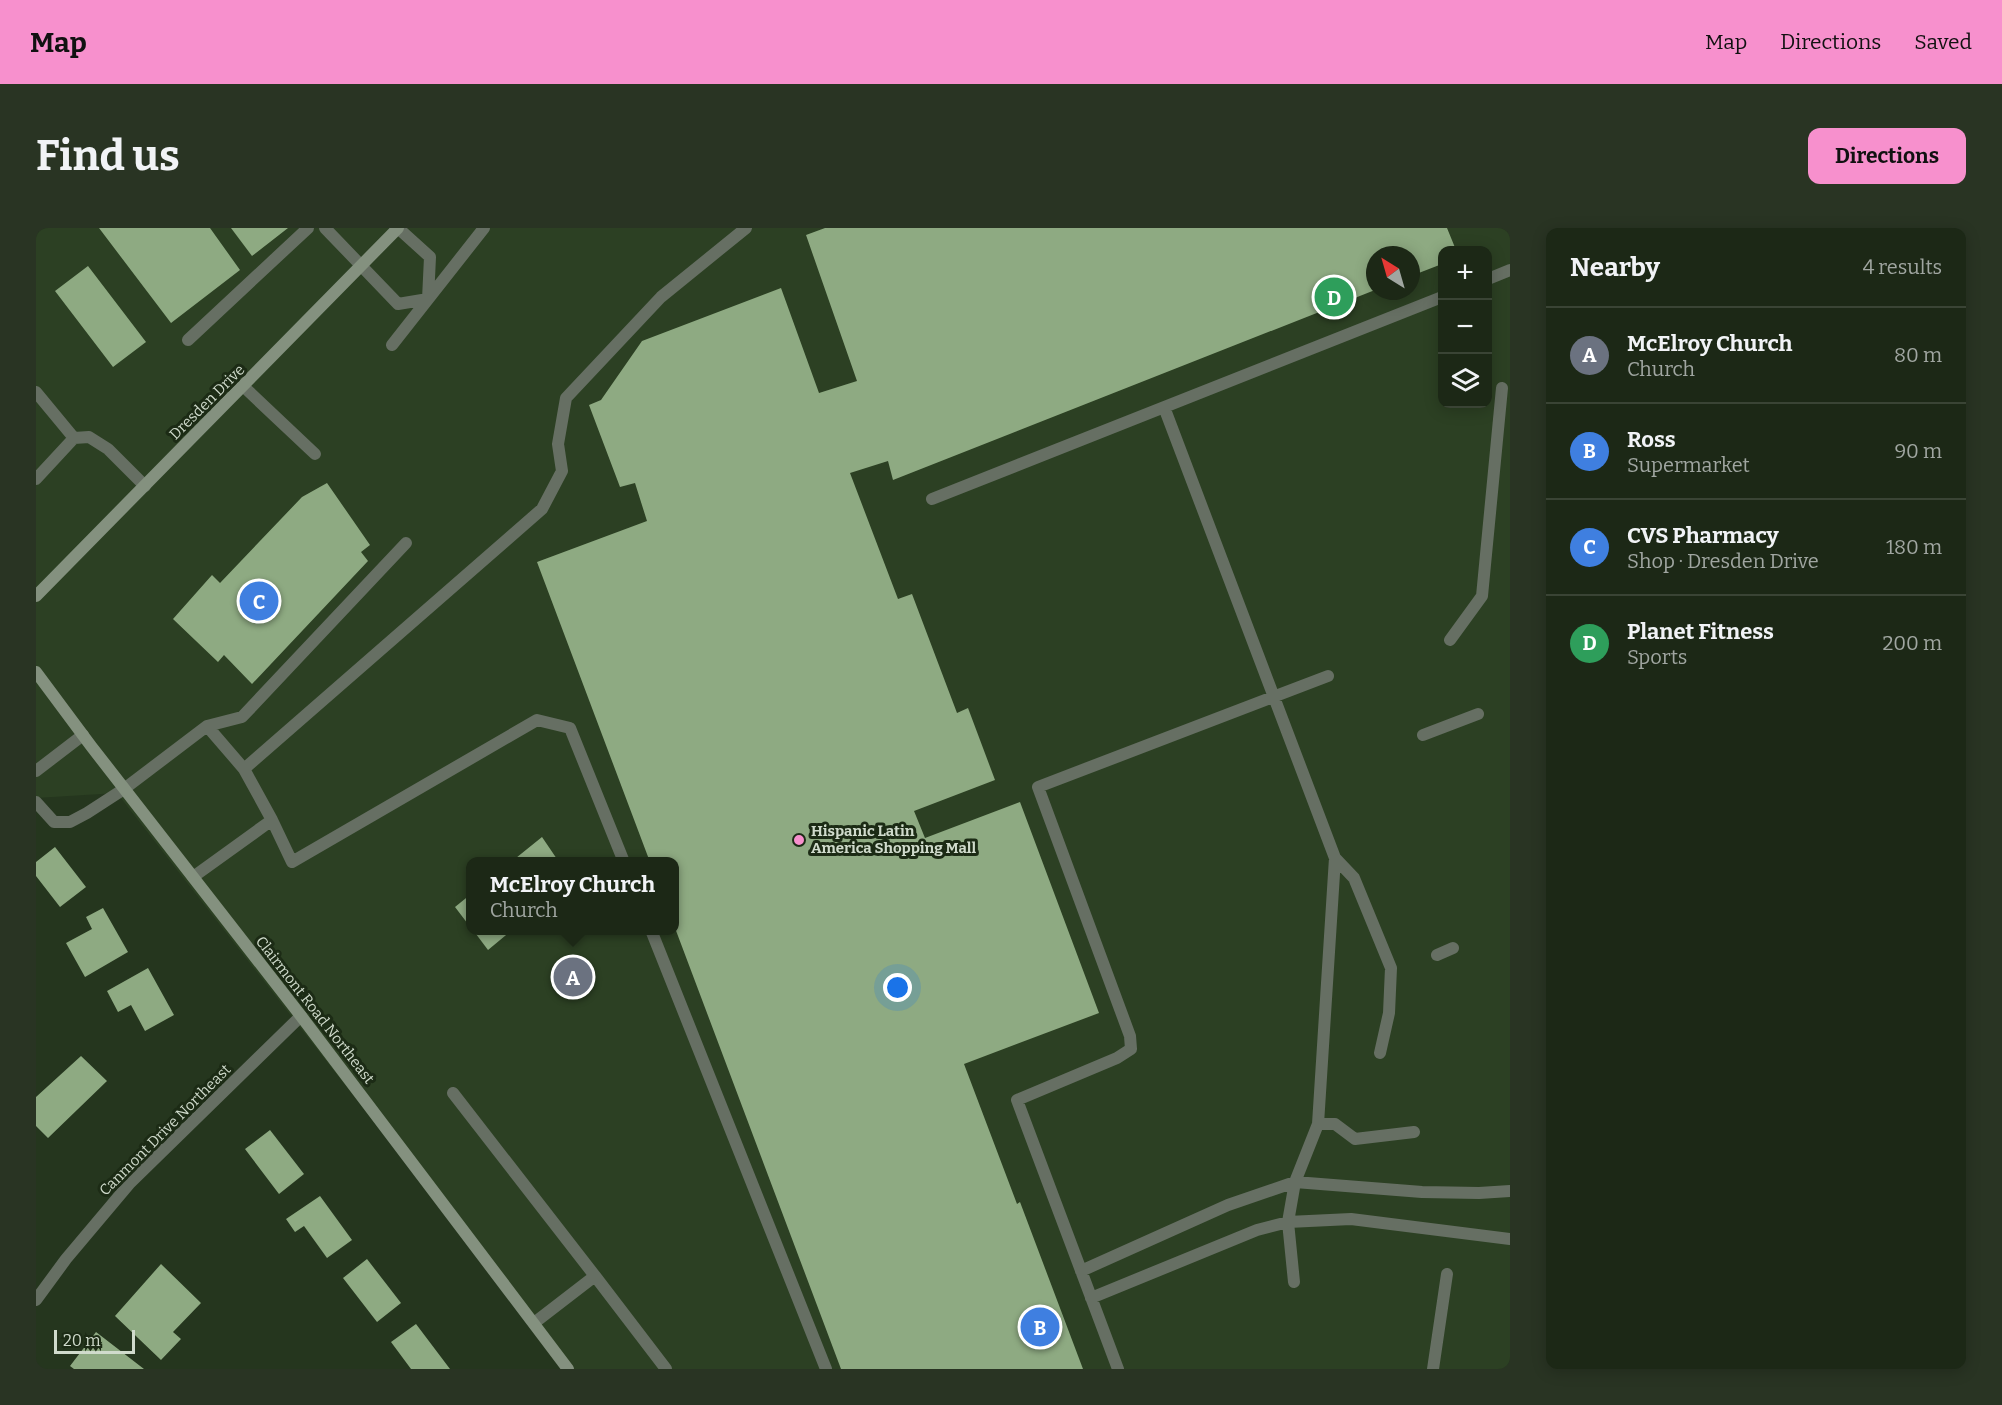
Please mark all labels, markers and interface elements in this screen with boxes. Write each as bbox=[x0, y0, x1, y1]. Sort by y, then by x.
text: Map bbox=[30, 26, 87, 59]
text: Map bbox=[1705, 29, 1747, 55]
text: Directions bbox=[1780, 29, 1881, 55]
text: Saved bbox=[1914, 29, 1972, 55]
button: Directions bbox=[1808, 128, 1966, 184]
text: Find us bbox=[36, 131, 180, 181]
north arrow bbox=[1366, 246, 1420, 300]
map controls bbox=[1438, 246, 1492, 408]
button: + bbox=[1438, 246, 1492, 300]
text: Nearby bbox=[1570, 252, 1660, 283]
text: 4 results bbox=[1863, 255, 1942, 279]
pin: D bbox=[1314, 274, 1354, 320]
button: − bbox=[1438, 300, 1492, 354]
text: McElroy Church bbox=[1627, 330, 1793, 357]
text: A bbox=[1582, 343, 1597, 367]
text: 80 m bbox=[1894, 343, 1942, 367]
button: layers bbox=[1438, 354, 1492, 408]
text: Church bbox=[1627, 357, 1695, 381]
street label: Dresden Drive bbox=[166, 361, 248, 443]
text: Ross bbox=[1627, 426, 1676, 453]
text: B bbox=[1583, 439, 1596, 463]
text: 90 m bbox=[1894, 439, 1942, 463]
text: Supermarket bbox=[1627, 453, 1750, 477]
text: CVS Pharmacy bbox=[1627, 522, 1779, 549]
text: C bbox=[1583, 535, 1596, 559]
text: 180 m bbox=[1886, 535, 1942, 559]
text: Shop · Dresden Drive bbox=[1627, 549, 1819, 573]
pin: C bbox=[240, 578, 278, 623]
text: Planet Fitness bbox=[1627, 618, 1774, 645]
text: D bbox=[1582, 631, 1597, 655]
text: 200 m bbox=[1882, 631, 1942, 655]
text: Sports bbox=[1627, 645, 1687, 669]
place label: Hispanic Latin America Shopping Mall bbox=[811, 822, 977, 857]
marker: Hispanic Latin America Shopping Mall bbox=[792, 833, 806, 847]
popup bbox=[466, 857, 679, 935]
text: McElroy Church bbox=[490, 871, 655, 898]
text: Church bbox=[490, 898, 558, 922]
street label: Clairmont Road Northeast bbox=[252, 933, 378, 1088]
pin: A bbox=[554, 954, 592, 999]
your location bbox=[883, 973, 912, 1002]
street label: Canmont Drive Northeast bbox=[96, 1060, 235, 1199]
pin: B bbox=[1020, 1304, 1060, 1350]
scale bar bbox=[54, 1327, 135, 1354]
text: 20 m bbox=[63, 1331, 100, 1350]

